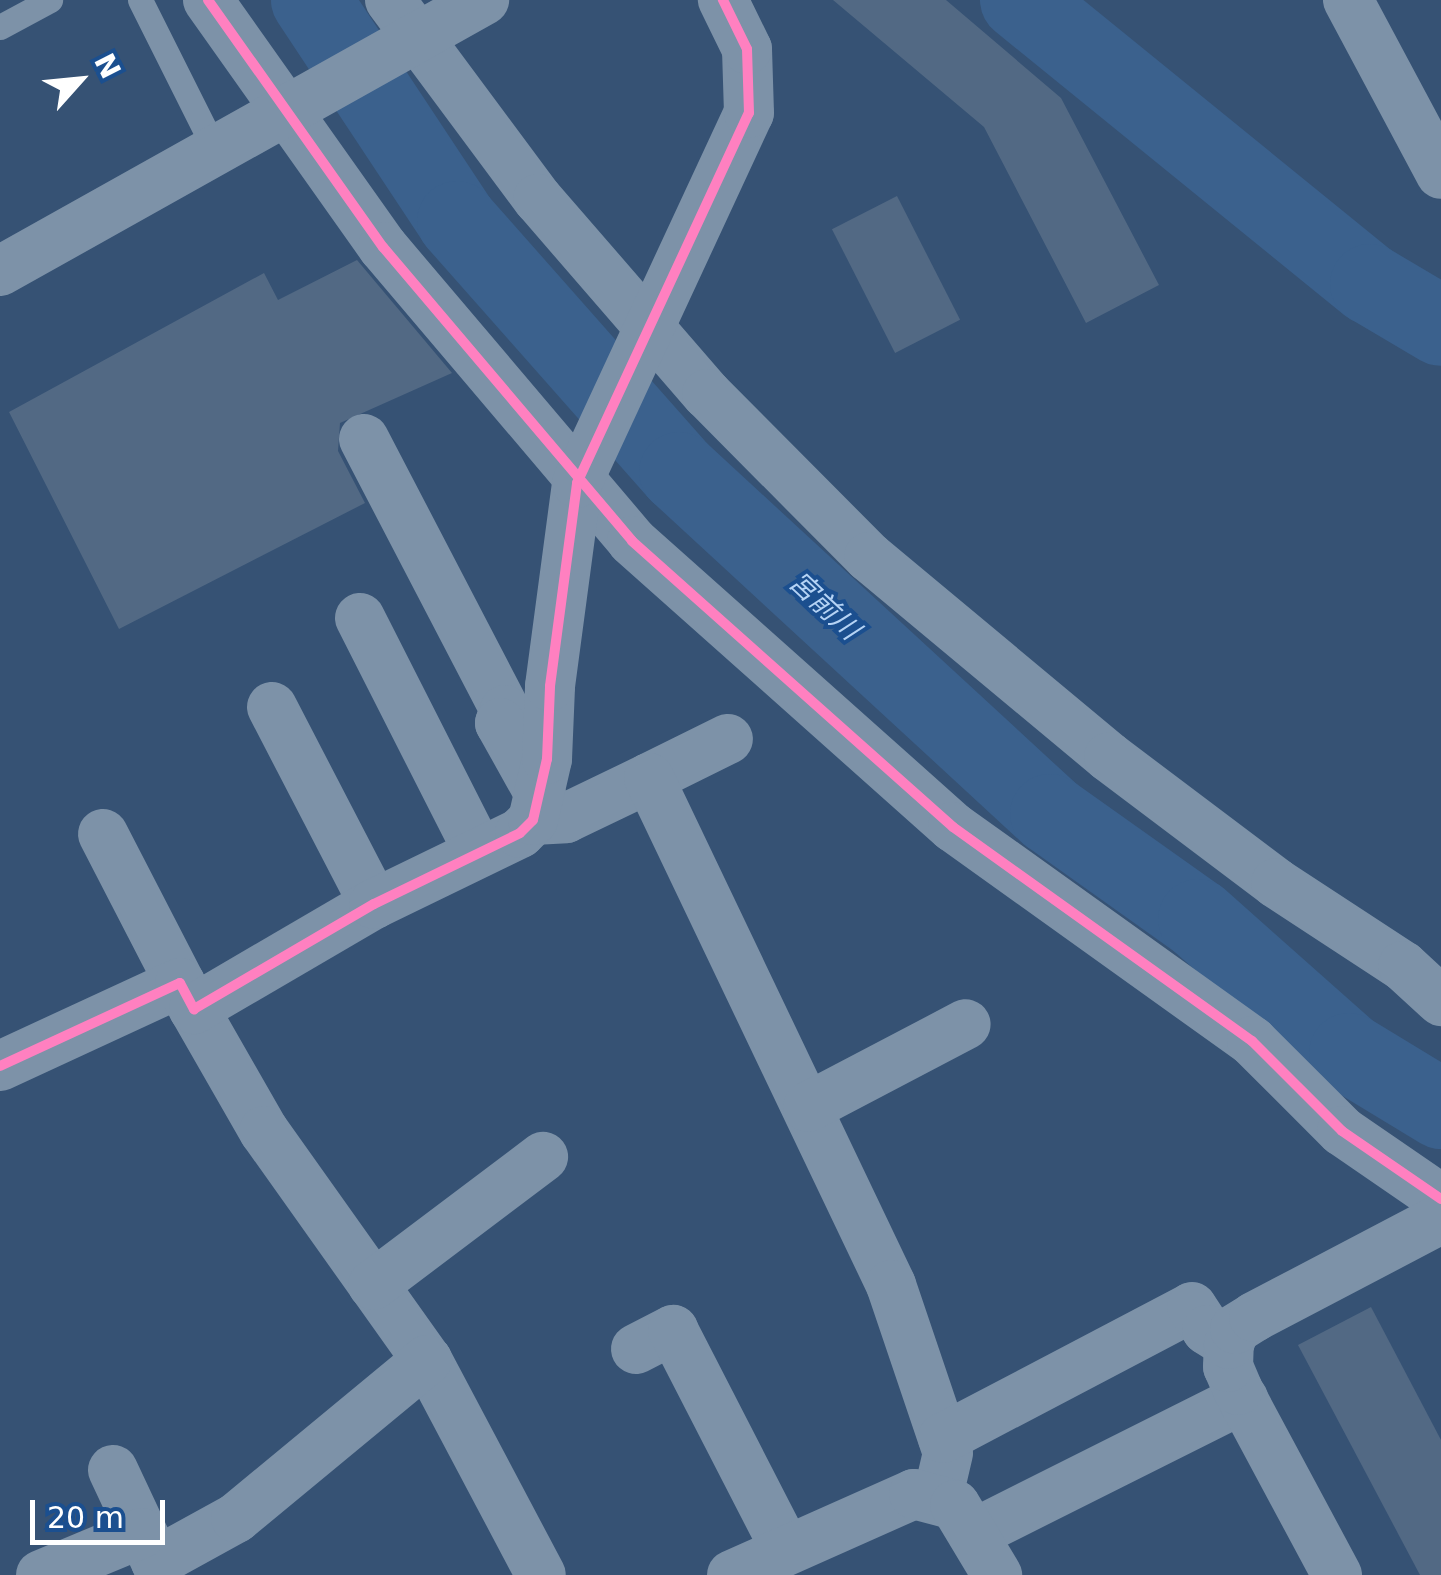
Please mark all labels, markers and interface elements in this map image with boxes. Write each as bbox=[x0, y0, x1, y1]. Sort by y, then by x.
north arrow bbox=[30, 30, 130, 130]
text: N bbox=[87, 48, 127, 84]
water label: 宮前川 bbox=[782, 565, 866, 647]
scale bar bbox=[35, 1480, 170, 1542]
text: 20 m bbox=[47, 1500, 124, 1535]

